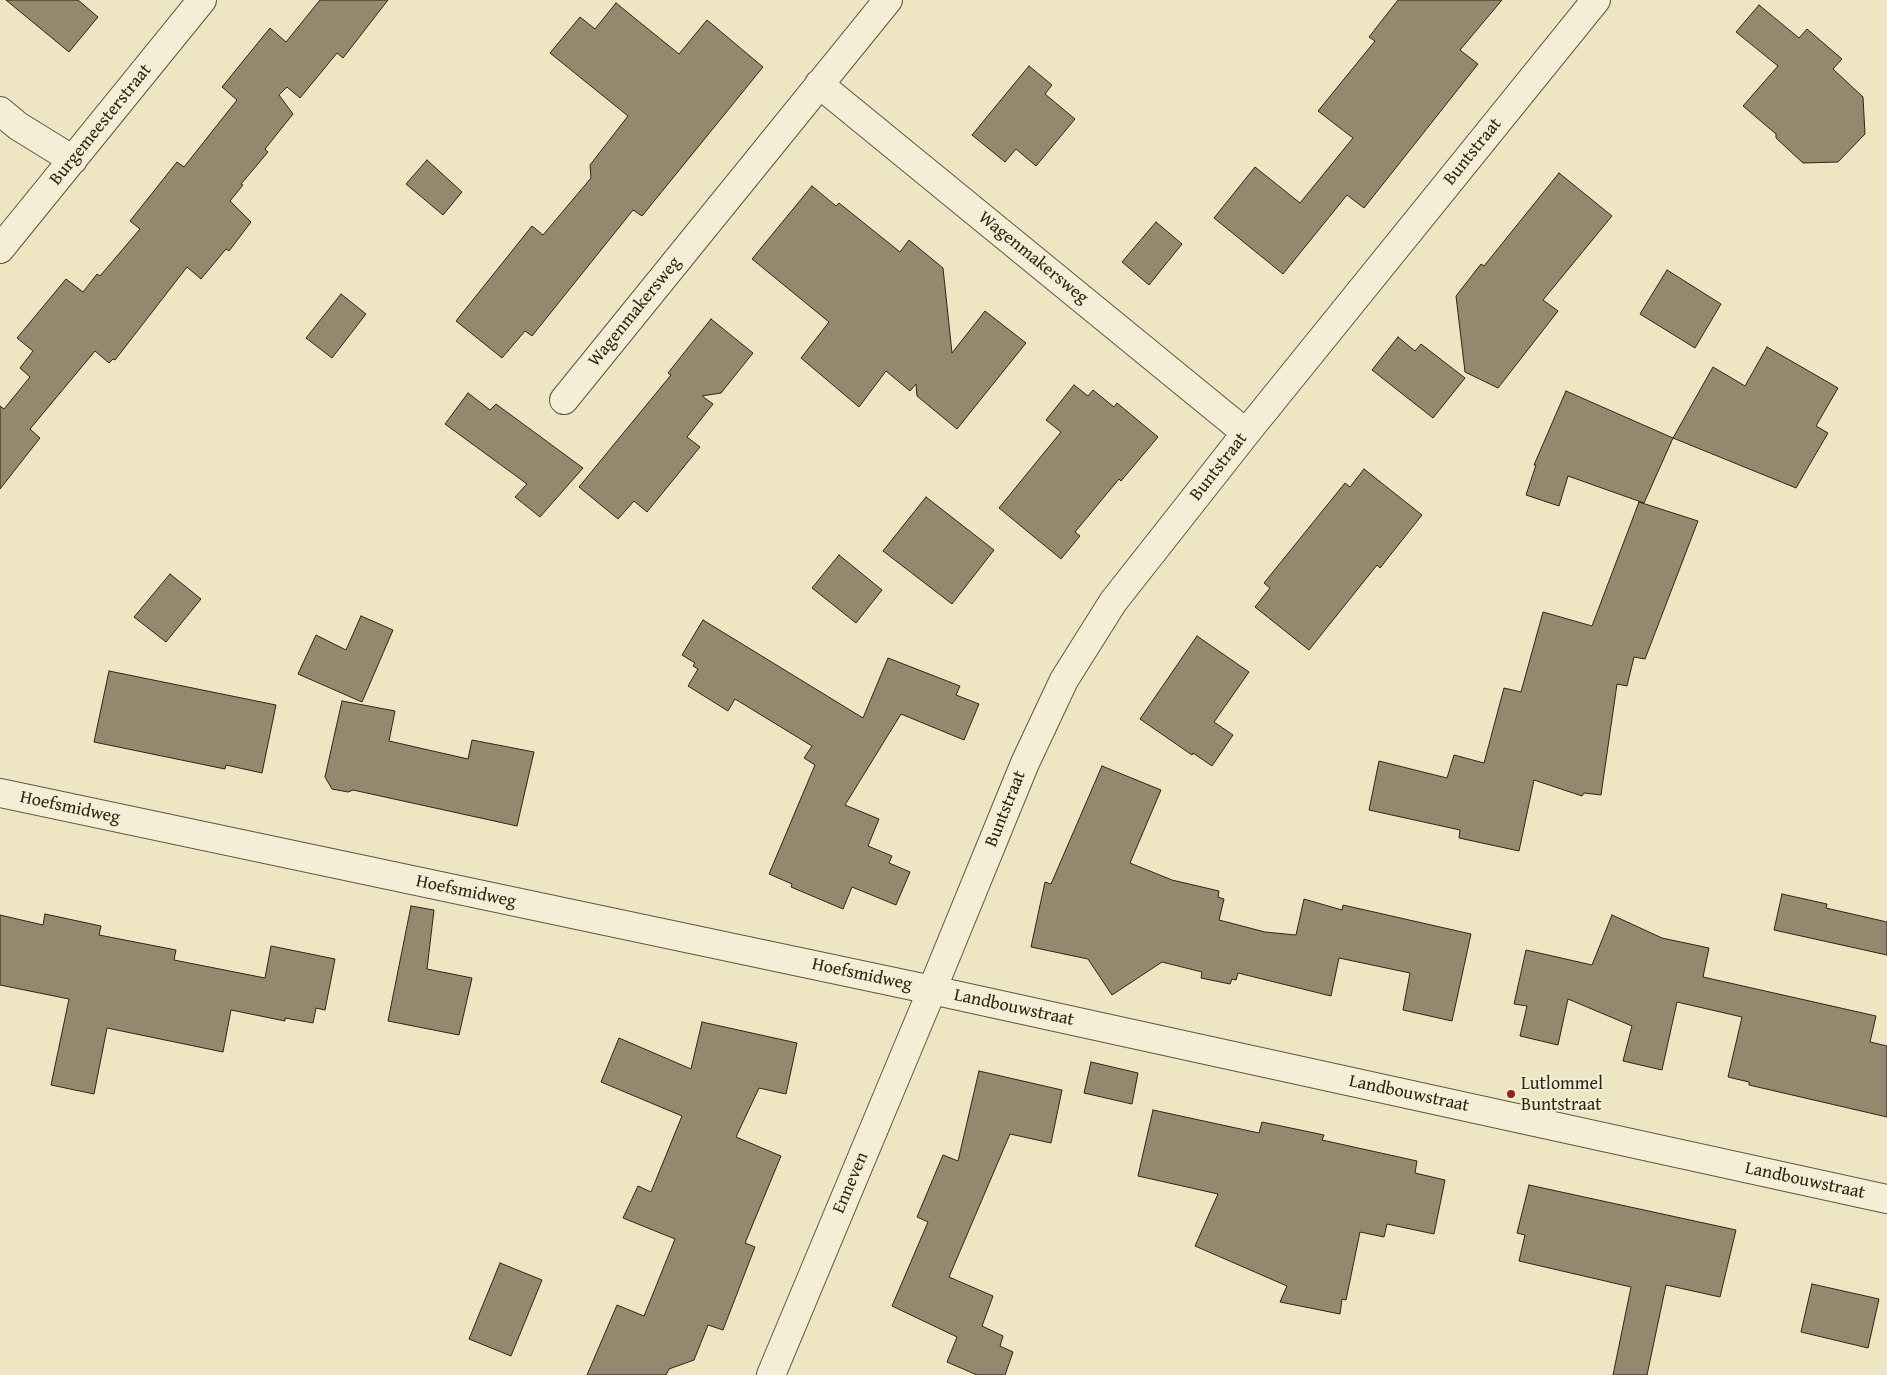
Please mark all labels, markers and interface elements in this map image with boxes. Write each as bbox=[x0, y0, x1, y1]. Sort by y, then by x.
street label: Burgemeesterstraat bbox=[45, 60, 157, 190]
street label: Buntstraat bbox=[1439, 114, 1507, 190]
street label: Wagenmakersweg bbox=[974, 207, 1092, 309]
street label: Wagenmakersweg bbox=[584, 253, 686, 371]
street label: Buntstraat bbox=[1186, 429, 1252, 505]
street label: Buntstraat bbox=[981, 768, 1031, 850]
street label: Hoefsmidweg bbox=[18, 787, 122, 829]
street label: Hoefsmidweg bbox=[414, 871, 518, 913]
street label: Hoefsmidweg bbox=[810, 954, 914, 996]
street label: Landbouwstraat bbox=[952, 985, 1076, 1031]
street label: Landbouwstraat bbox=[1347, 1071, 1471, 1117]
place label: Lutlommel Buntstraat bbox=[1521, 1073, 1603, 1116]
marker: Lutlommel Buntstraat bbox=[1505, 1088, 1517, 1100]
street label: Enneven bbox=[828, 1149, 874, 1217]
street label: Landbouwstraat bbox=[1743, 1158, 1867, 1204]

